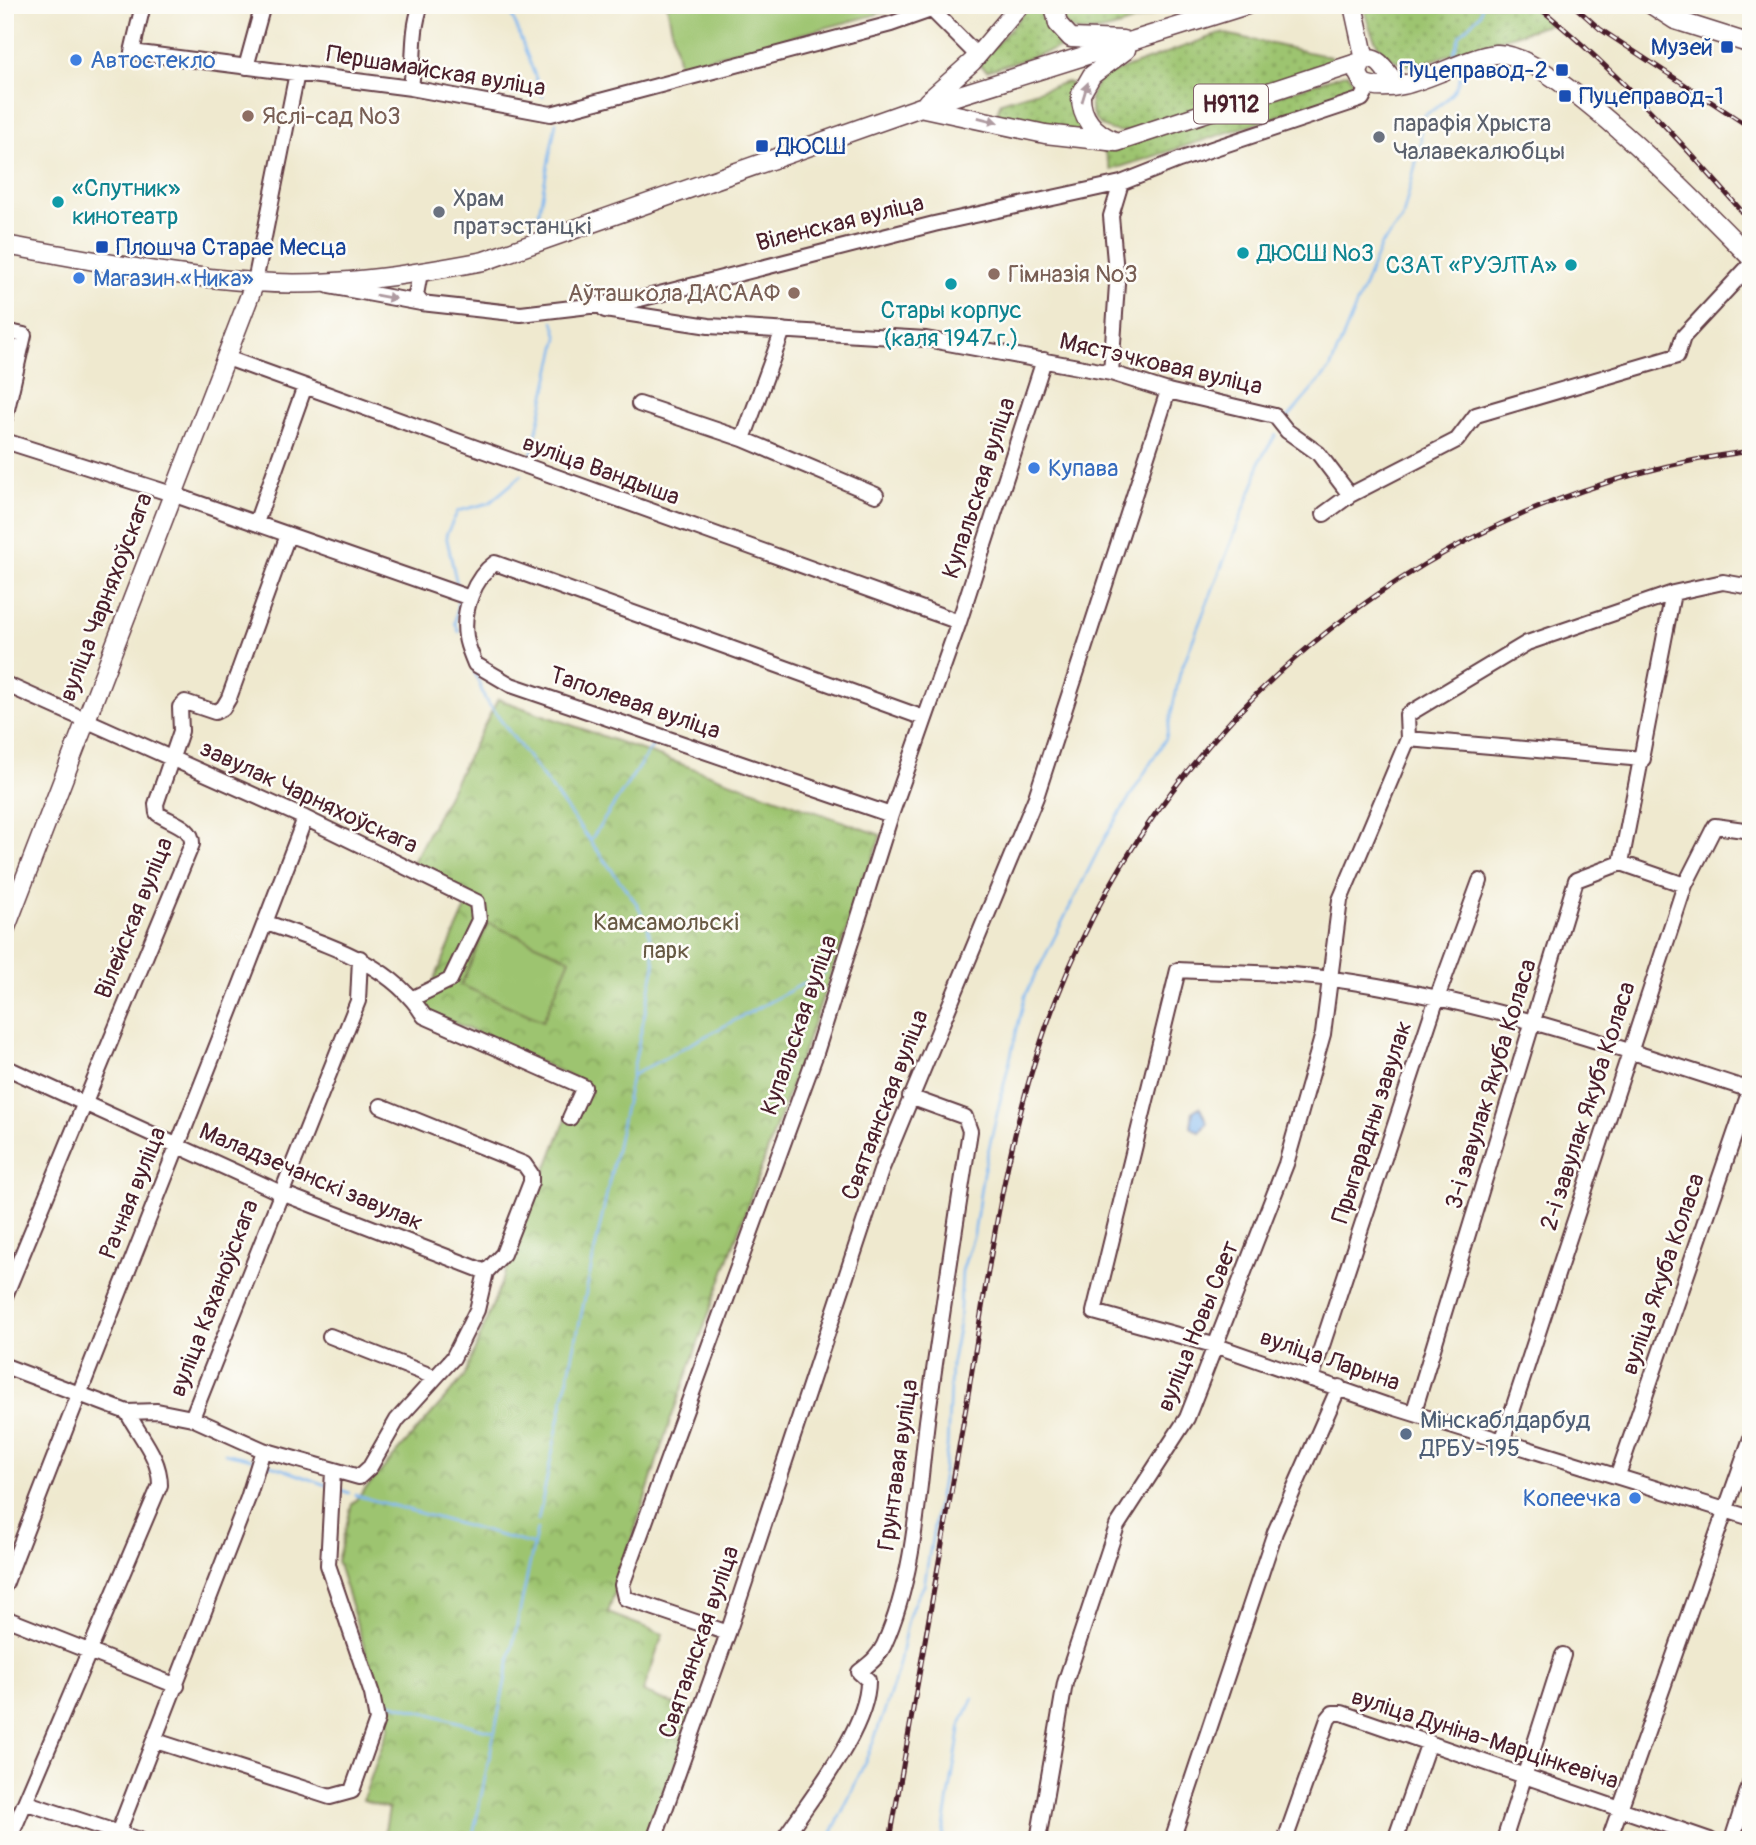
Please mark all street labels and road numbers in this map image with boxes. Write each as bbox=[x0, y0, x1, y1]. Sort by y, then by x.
street label: Першамайская вуліца bbox=[324, 39, 548, 103]
road number: Н9112 bbox=[1194, 85, 1268, 124]
street label: Віленская вуліца bbox=[753, 188, 927, 258]
street label: Мястэчковая вуліца bbox=[1057, 327, 1265, 401]
street label: Купальская вуліца bbox=[936, 394, 1022, 582]
street label: вуліца Вандыша bbox=[518, 428, 684, 512]
street label: вуліца Чарняхоўскага bbox=[53, 489, 159, 705]
street label: Таполевая вуліца bbox=[546, 660, 724, 746]
street label: завулак Чарняхоўскага bbox=[196, 734, 422, 860]
street label: Вілейская вуліца bbox=[88, 833, 180, 1003]
street label: Купальская вуліца bbox=[755, 931, 843, 1119]
street label: 3-і завулак Якуба Коласа bbox=[1439, 956, 1543, 1212]
street label: 2-і завулак Якуба Коласа bbox=[1534, 978, 1642, 1234]
street label: Святаянская вуліца bbox=[835, 1006, 935, 1204]
street label: Прыгарадны завулак bbox=[1326, 1017, 1418, 1227]
street label: Маладзечанскі завулак bbox=[195, 1117, 427, 1237]
street label: Рачная вуліца bbox=[93, 1123, 173, 1263]
street label: вуліца Якуба Коласа bbox=[1615, 1170, 1711, 1378]
street label: вуліца Каханоўскага bbox=[163, 1195, 265, 1401]
street label: вуліца Новы Свет bbox=[1151, 1236, 1245, 1416]
street label: вуліца Ларына bbox=[1256, 1323, 1404, 1397]
street label: Грунтавая вуліца bbox=[872, 1377, 924, 1553]
street label: Святаянская вуліца bbox=[652, 1542, 746, 1742]
street label: вуліца Дуніна-Марцінкевіча bbox=[1348, 1682, 1622, 1796]

